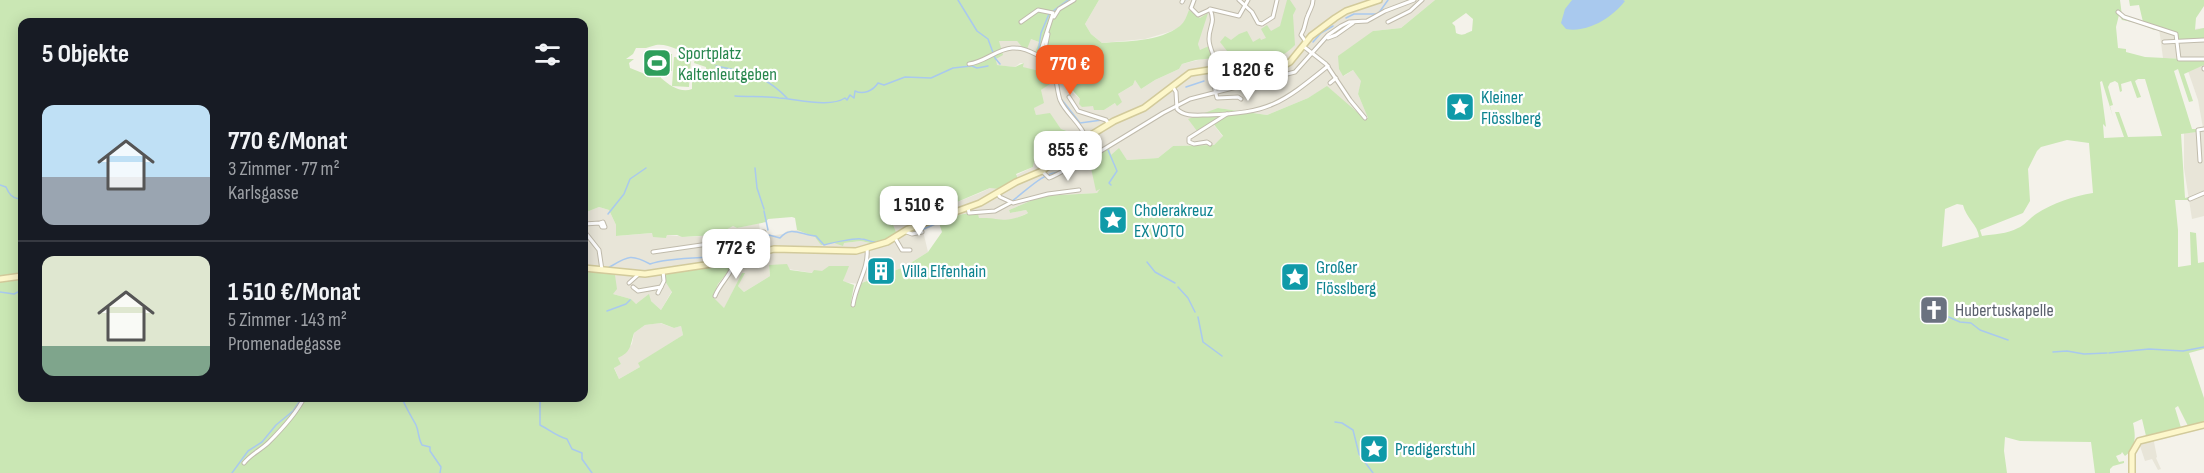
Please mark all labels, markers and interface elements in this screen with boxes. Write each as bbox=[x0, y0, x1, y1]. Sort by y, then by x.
icon: filters bbox=[531, 38, 564, 71]
text: 5 Objekte bbox=[42, 39, 129, 70]
place label: Sportplatz Kaltenleutgeben bbox=[678, 43, 777, 85]
pin: 770 € bbox=[1028, 45, 1112, 96]
sports icon: Sportplatz Kaltenleutgeben bbox=[641, 47, 673, 79]
pin: 1 820 € bbox=[1193, 51, 1303, 102]
text: 770 € bbox=[1050, 52, 1090, 76]
text: 1 820 € bbox=[1222, 58, 1274, 82]
place label: Kleiner Flösslberg bbox=[1481, 87, 1541, 129]
place icon: Kleiner Flösslberg bbox=[1444, 91, 1476, 123]
text: 770 €/Monat bbox=[228, 126, 347, 157]
icon: home bbox=[90, 129, 162, 201]
pin: 855 € bbox=[1026, 131, 1110, 182]
text: 855 € bbox=[1048, 138, 1088, 162]
text: 3 Zimmer · 77 m² bbox=[228, 157, 340, 181]
text: Karlsgasse bbox=[228, 181, 299, 205]
pin: 1 510 € bbox=[864, 186, 974, 237]
text: 1 510 € bbox=[894, 193, 944, 217]
place label: Cholerakreuz EX VOTO bbox=[1134, 200, 1214, 242]
place icon: Cholerakreuz EX VOTO bbox=[1097, 204, 1129, 236]
pin: 772 € bbox=[694, 229, 778, 280]
text: 772 € bbox=[716, 236, 756, 260]
building icon: Villa Elfenhain bbox=[865, 255, 897, 287]
place label: Großer Flösslberg bbox=[1316, 257, 1376, 299]
place label: Villa Elfenhain bbox=[902, 261, 986, 282]
place icon: Großer Flösslberg bbox=[1279, 261, 1311, 293]
text: 1 510 €/Monat bbox=[228, 277, 361, 308]
icon: home bbox=[90, 280, 162, 352]
church icon: Hubertuskapelle bbox=[1918, 294, 1950, 326]
place label: Hubertuskapelle bbox=[1955, 300, 2054, 321]
text: 5 Zimmer · 143 m² bbox=[228, 308, 347, 332]
text: Promenadegasse bbox=[228, 332, 341, 356]
place icon: Predigerstuhl bbox=[1358, 433, 1390, 465]
place label: Predigerstuhl bbox=[1395, 439, 1475, 460]

